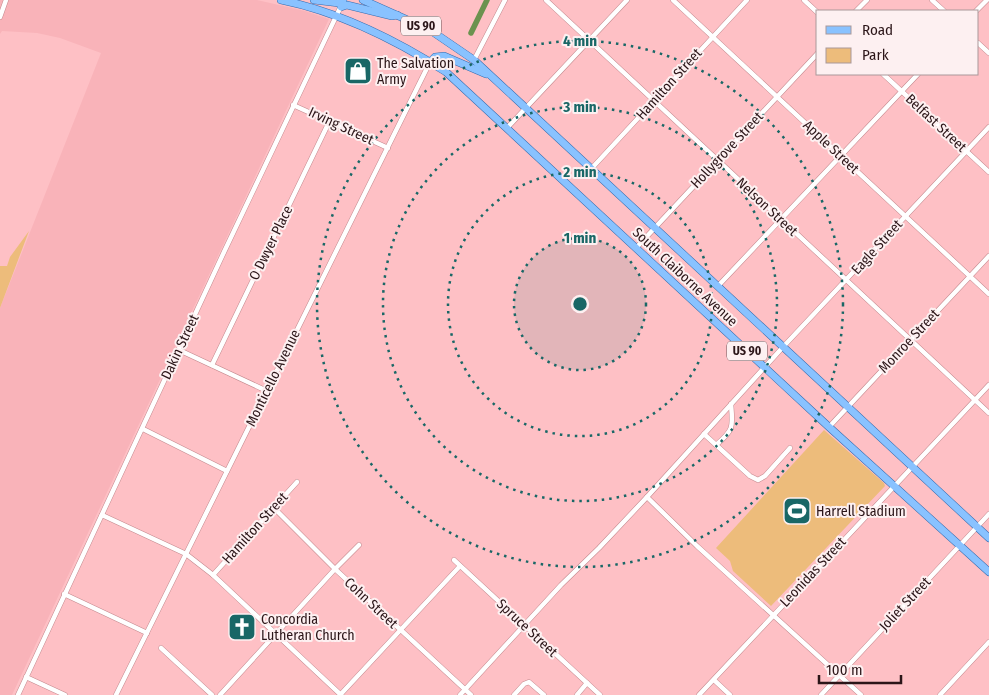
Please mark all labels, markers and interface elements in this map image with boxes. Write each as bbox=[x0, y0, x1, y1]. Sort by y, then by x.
legend bbox=[816, 10, 979, 75]
road number: US 90 bbox=[401, 16, 441, 36]
text: Road bbox=[862, 21, 893, 39]
text: 4 min bbox=[563, 32, 597, 50]
street label: Hamilton Street bbox=[633, 45, 706, 123]
text: Park bbox=[862, 46, 889, 64]
place label: The Salvation Army bbox=[377, 55, 454, 88]
shop icon: The Salvation Army bbox=[343, 56, 373, 86]
street label: Belfast Street bbox=[902, 90, 970, 156]
text: 3 min bbox=[562, 98, 597, 116]
street label: Irving Street bbox=[306, 104, 377, 149]
street label: Hollygrove Street bbox=[687, 108, 767, 192]
street label: Apple Street bbox=[799, 117, 863, 178]
text: 2 min bbox=[562, 163, 597, 181]
street label: Nelson Street bbox=[733, 174, 801, 240]
street label: O Dwyer Place bbox=[246, 203, 296, 283]
street label: Eagle Street bbox=[848, 216, 906, 278]
street label: South Claiborne Avenue bbox=[629, 224, 741, 330]
text: 1 min bbox=[564, 229, 596, 247]
centre of rings bbox=[571, 295, 589, 313]
street label: Monroe Street bbox=[875, 305, 943, 376]
street label: Dakin Street bbox=[158, 311, 203, 382]
street label: Monticello Avenue bbox=[242, 327, 304, 429]
road number: US 90 bbox=[727, 342, 767, 361]
street label: Hamilton Street bbox=[219, 489, 292, 567]
sports icon: Harrell Stadium bbox=[782, 496, 812, 526]
place label: Harrell Stadium bbox=[816, 503, 906, 520]
street label: Leonidas Street bbox=[776, 533, 850, 610]
street label: Joliet Street bbox=[876, 573, 935, 635]
street label: Cohn Street bbox=[341, 574, 401, 632]
street label: Spruce Street bbox=[493, 596, 561, 661]
place label: Concordia Lutheran Church bbox=[261, 611, 355, 644]
church icon: Concordia Lutheran Church bbox=[227, 612, 257, 642]
scale bar bbox=[819, 652, 902, 684]
text: 100 m bbox=[826, 661, 863, 679]

